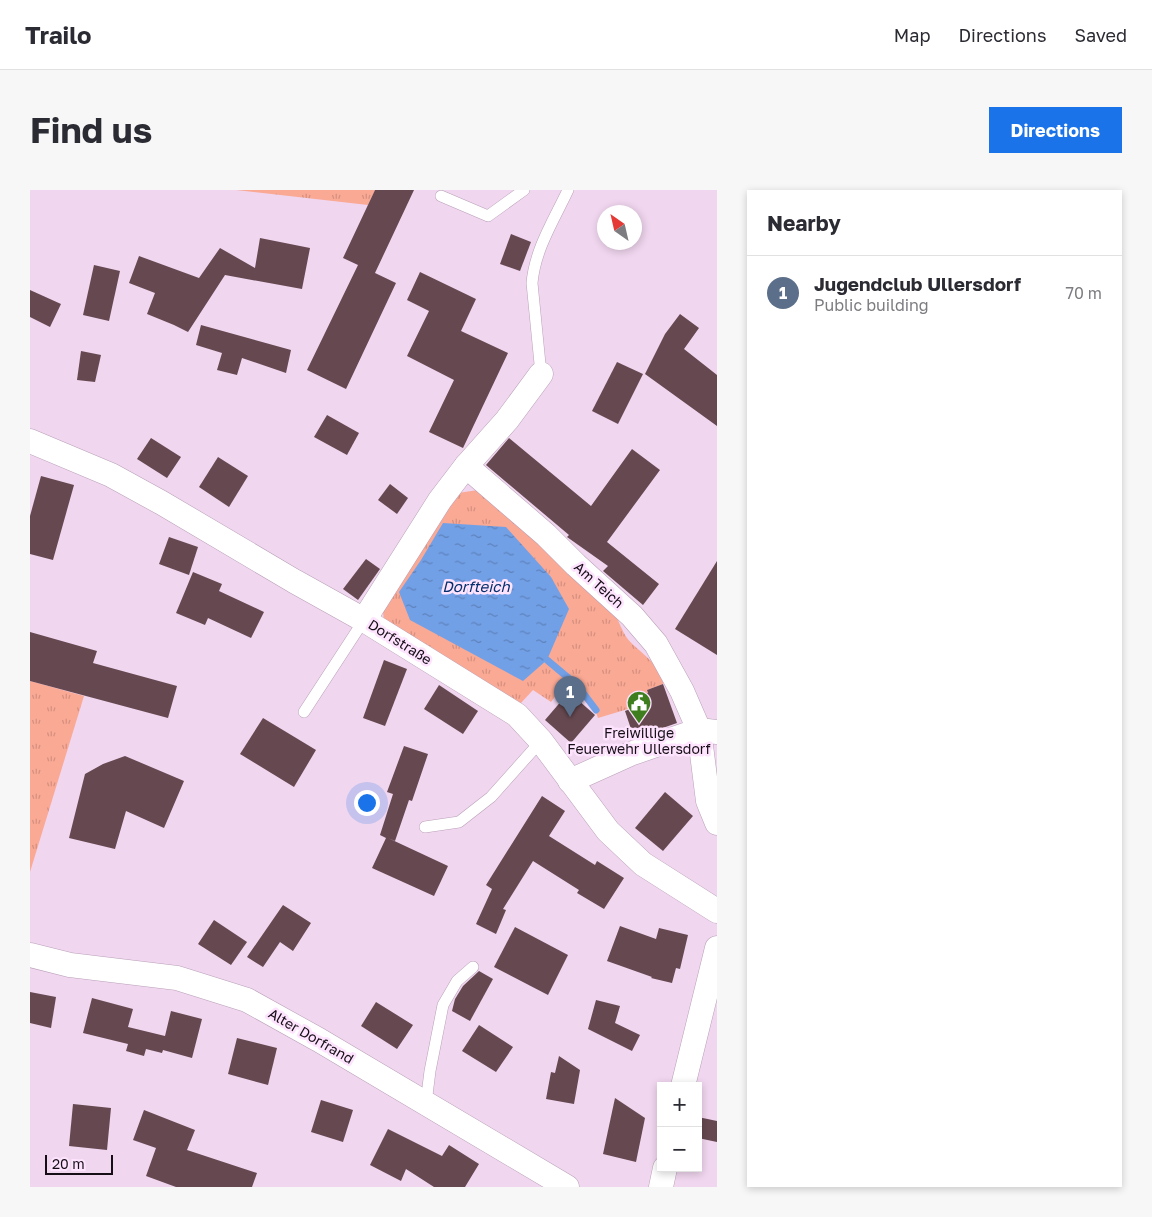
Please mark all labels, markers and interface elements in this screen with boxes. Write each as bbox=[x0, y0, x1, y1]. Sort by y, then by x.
text: Trailo bbox=[25, 20, 91, 49]
text: Map bbox=[894, 24, 930, 46]
text: Directions bbox=[958, 24, 1046, 46]
text: Saved bbox=[1074, 24, 1127, 46]
button: Directions bbox=[989, 107, 1122, 153]
text: Find us bbox=[30, 109, 152, 151]
north arrow bbox=[597, 205, 642, 250]
text: Nearby bbox=[767, 210, 841, 236]
text: Jugendclub Ullersdorf bbox=[814, 272, 1021, 295]
text: 1 bbox=[779, 283, 787, 303]
text: 70 m bbox=[1065, 283, 1102, 303]
text: Public building bbox=[814, 295, 929, 315]
street label: Am Teich bbox=[571, 558, 628, 611]
water label: Dorfteich bbox=[442, 577, 510, 595]
street label: Dorfstraße bbox=[365, 615, 435, 668]
pin: 1 bbox=[554, 676, 586, 717]
public building icon: Freiwillige Feuerwehr Ullersdorf bbox=[626, 690, 652, 724]
place label: Freiwillige Feuerwehr Ullersdorf bbox=[567, 724, 711, 757]
your location bbox=[354, 790, 380, 816]
street label: Alter Dorfrand bbox=[266, 1004, 357, 1067]
map controls bbox=[657, 1082, 702, 1172]
button: + bbox=[657, 1082, 702, 1127]
button: − bbox=[657, 1127, 702, 1172]
scale bar bbox=[45, 1152, 112, 1175]
text: 20 m bbox=[52, 1155, 85, 1172]

